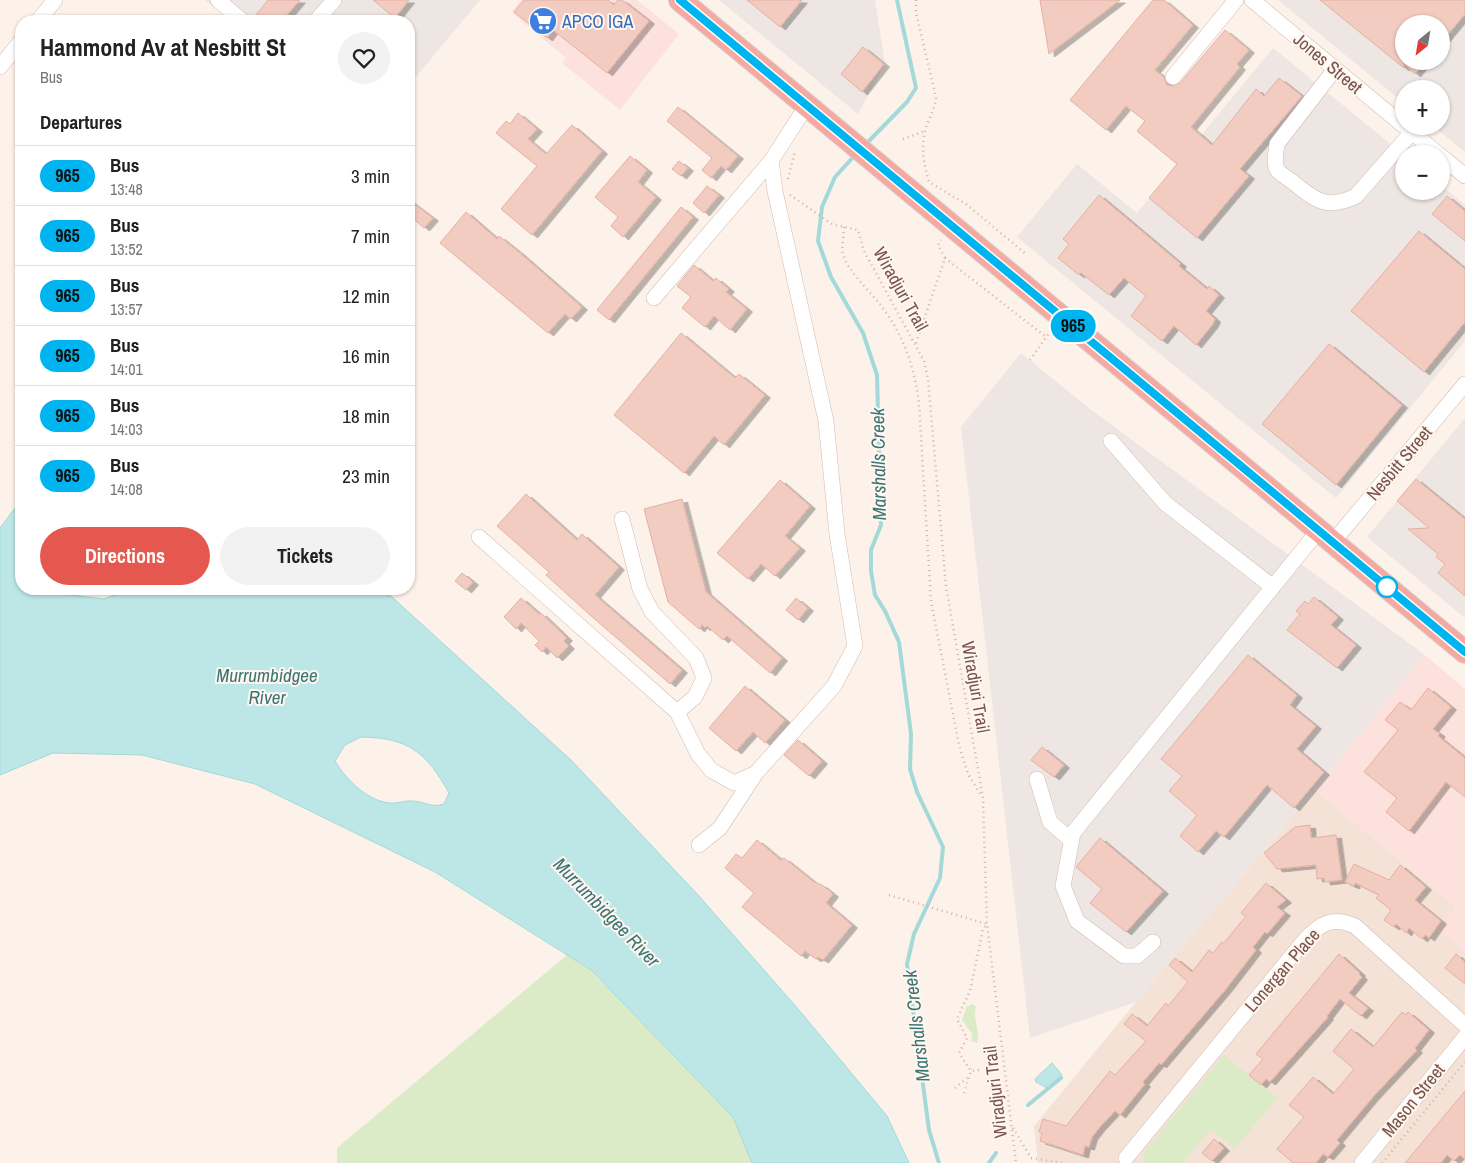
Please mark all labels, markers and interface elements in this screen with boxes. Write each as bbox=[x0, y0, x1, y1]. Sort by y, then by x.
supermarket icon: APCO IGA bbox=[528, 6, 558, 36]
place label: APCO IGA bbox=[561, 9, 634, 34]
north arrow bbox=[1395, 15, 1450, 70]
map controls bbox=[1395, 15, 1450, 200]
street label: Jones Street bbox=[1288, 27, 1368, 99]
text: Hammond Av at Nesbitt St bbox=[40, 31, 286, 63]
button: heart bbox=[338, 32, 390, 84]
text: Bus bbox=[40, 66, 63, 88]
button: + bbox=[1395, 80, 1450, 135]
text: Departures bbox=[40, 109, 122, 135]
button: − bbox=[1395, 145, 1450, 200]
text: Bus bbox=[110, 152, 139, 178]
text: 965 bbox=[55, 163, 80, 188]
text: 3 min bbox=[351, 163, 390, 189]
text: 13:48 bbox=[110, 178, 143, 200]
text: Bus bbox=[110, 212, 139, 238]
text: 965 bbox=[55, 223, 80, 248]
text: 7 min bbox=[351, 223, 390, 249]
text: 13:52 bbox=[110, 238, 143, 260]
street label: Wiradjuri Trail bbox=[868, 242, 934, 336]
text: Bus bbox=[110, 272, 139, 298]
text: 965 bbox=[55, 283, 80, 308]
text: 12 min bbox=[342, 283, 390, 309]
text: 13:57 bbox=[110, 298, 143, 320]
line badge: 965 bbox=[1044, 310, 1102, 342]
text: 965 bbox=[1061, 313, 1085, 338]
text: Bus bbox=[110, 332, 139, 358]
text: 965 bbox=[55, 343, 80, 368]
text: 16 min bbox=[342, 343, 390, 369]
text: 14:01 bbox=[110, 358, 143, 380]
text: Bus bbox=[110, 392, 139, 418]
text: 965 bbox=[55, 403, 80, 428]
text: 18 min bbox=[342, 403, 390, 429]
water label: Marshalls Creek bbox=[864, 406, 892, 520]
text: 14:03 bbox=[110, 418, 143, 440]
street label: Nesbitt Street bbox=[1360, 420, 1438, 506]
text: Bus bbox=[110, 452, 139, 478]
text: 965 bbox=[55, 463, 80, 488]
text: 23 min bbox=[342, 463, 390, 489]
text: 14:08 bbox=[110, 478, 143, 500]
button: Directions bbox=[40, 527, 210, 585]
button: Tickets bbox=[220, 527, 390, 585]
unlabelled marker bbox=[1376, 576, 1398, 598]
street label: Wiradjuri Trail bbox=[956, 639, 996, 735]
water label: Murrumbidgee River bbox=[216, 662, 318, 710]
water label: Murrumbidgee River bbox=[548, 852, 667, 973]
street label: Lonergan Place bbox=[1239, 923, 1325, 1017]
water label: Marshalls Creek bbox=[896, 967, 936, 1083]
street label: Wiradjuri Trail bbox=[977, 1044, 1013, 1140]
street label: Mason Street bbox=[1376, 1058, 1450, 1142]

